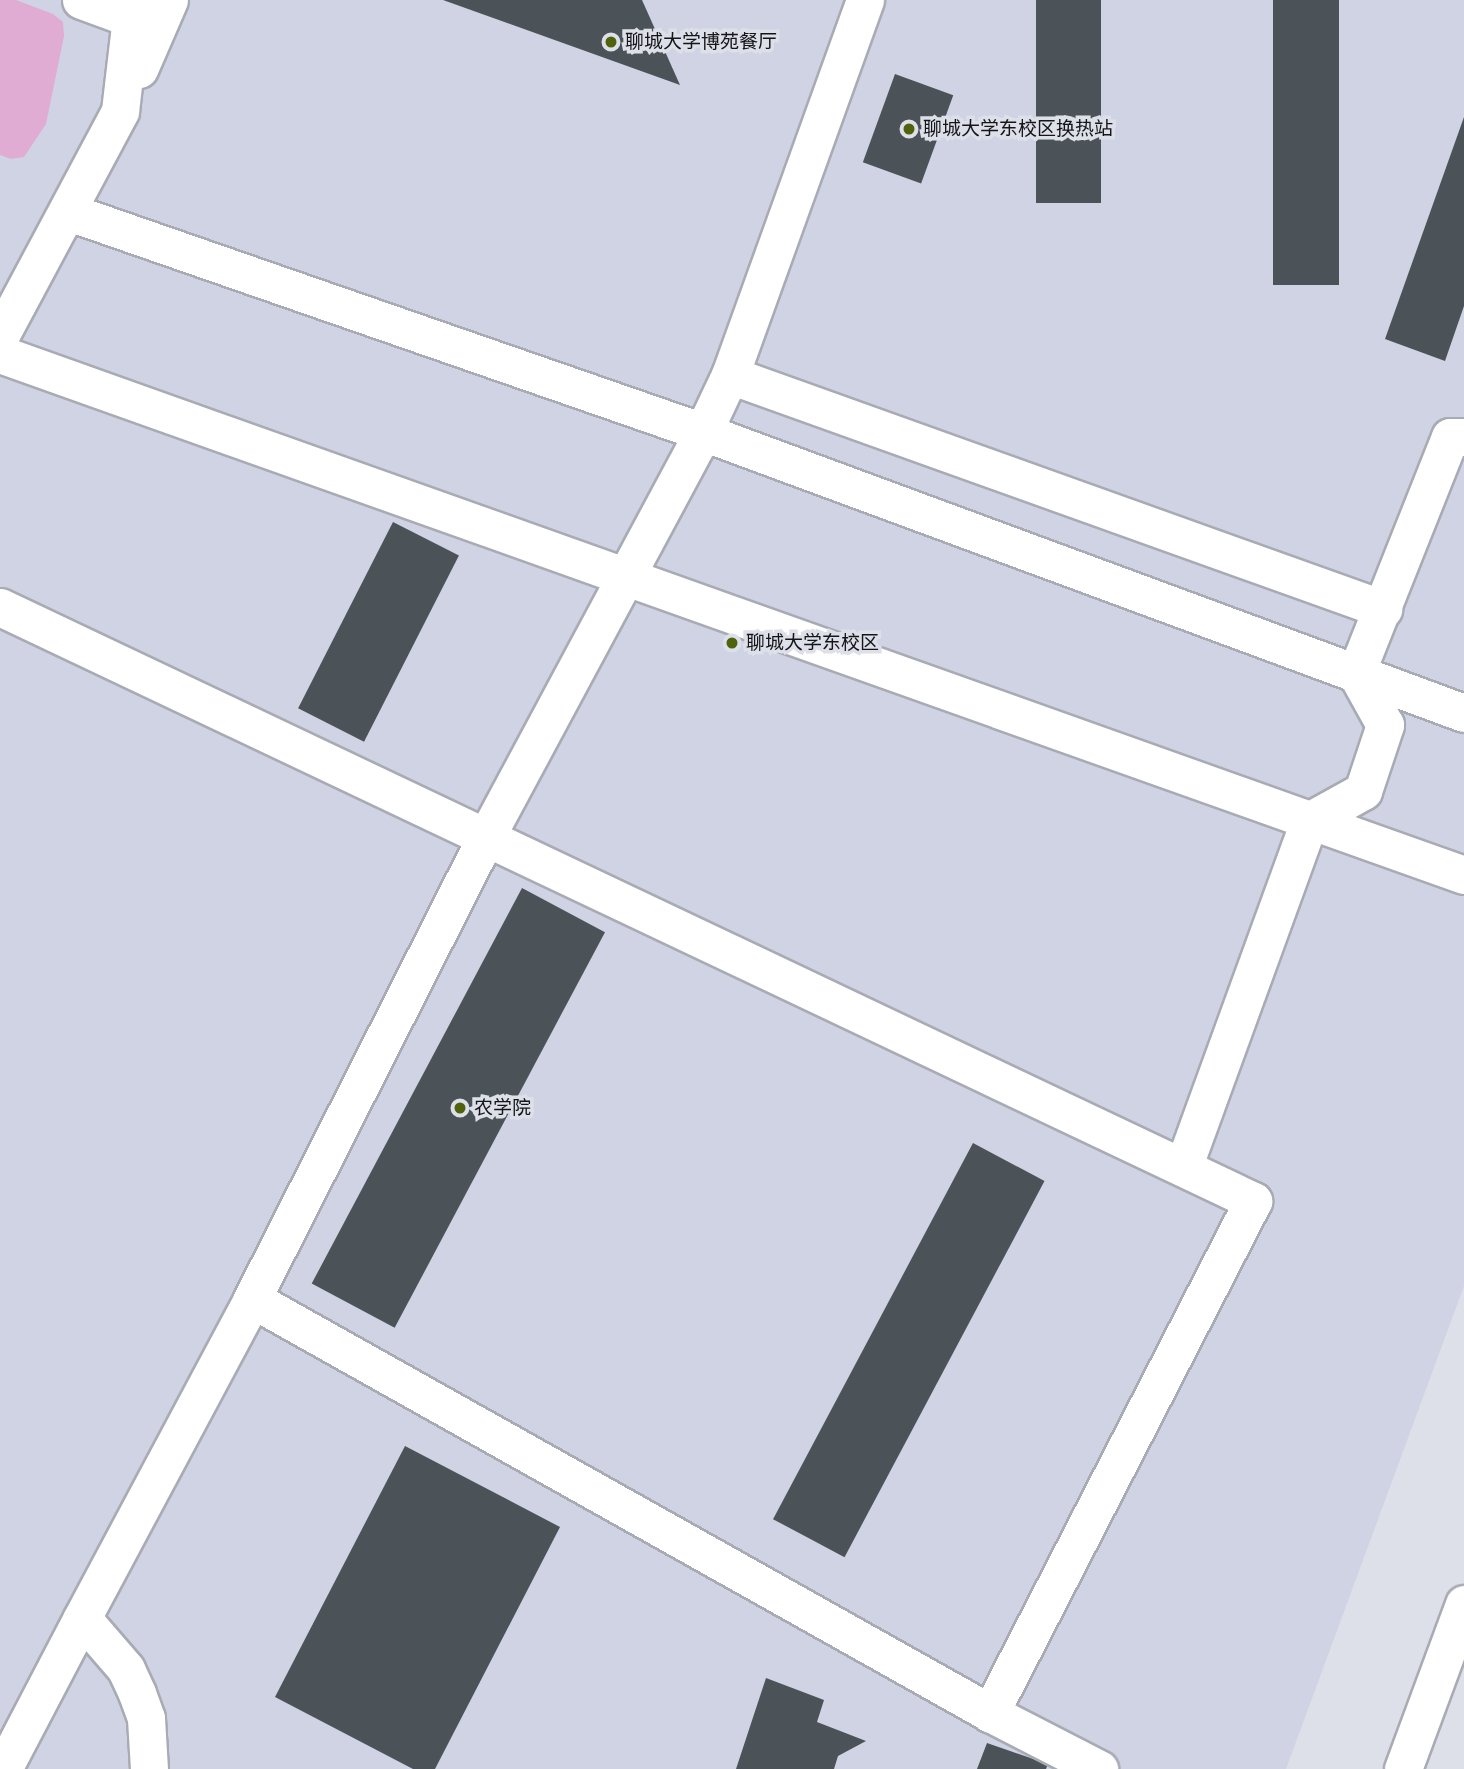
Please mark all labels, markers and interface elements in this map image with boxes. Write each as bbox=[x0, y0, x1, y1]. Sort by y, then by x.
place label: 聊城大学博苑餐厅 bbox=[625, 31, 777, 53]
marker: 聊城大学博苑餐厅 bbox=[603, 34, 619, 50]
place label: 聊城大学东校区换热站 bbox=[923, 118, 1113, 140]
marker: 聊城大学东校区换热站 bbox=[901, 121, 917, 137]
place label: 聊城大学东校区 bbox=[746, 632, 879, 654]
marker: 聊城大学东校区 bbox=[724, 635, 740, 651]
place label: 农学院 bbox=[474, 1097, 531, 1119]
marker: 农学院 bbox=[452, 1100, 468, 1116]

